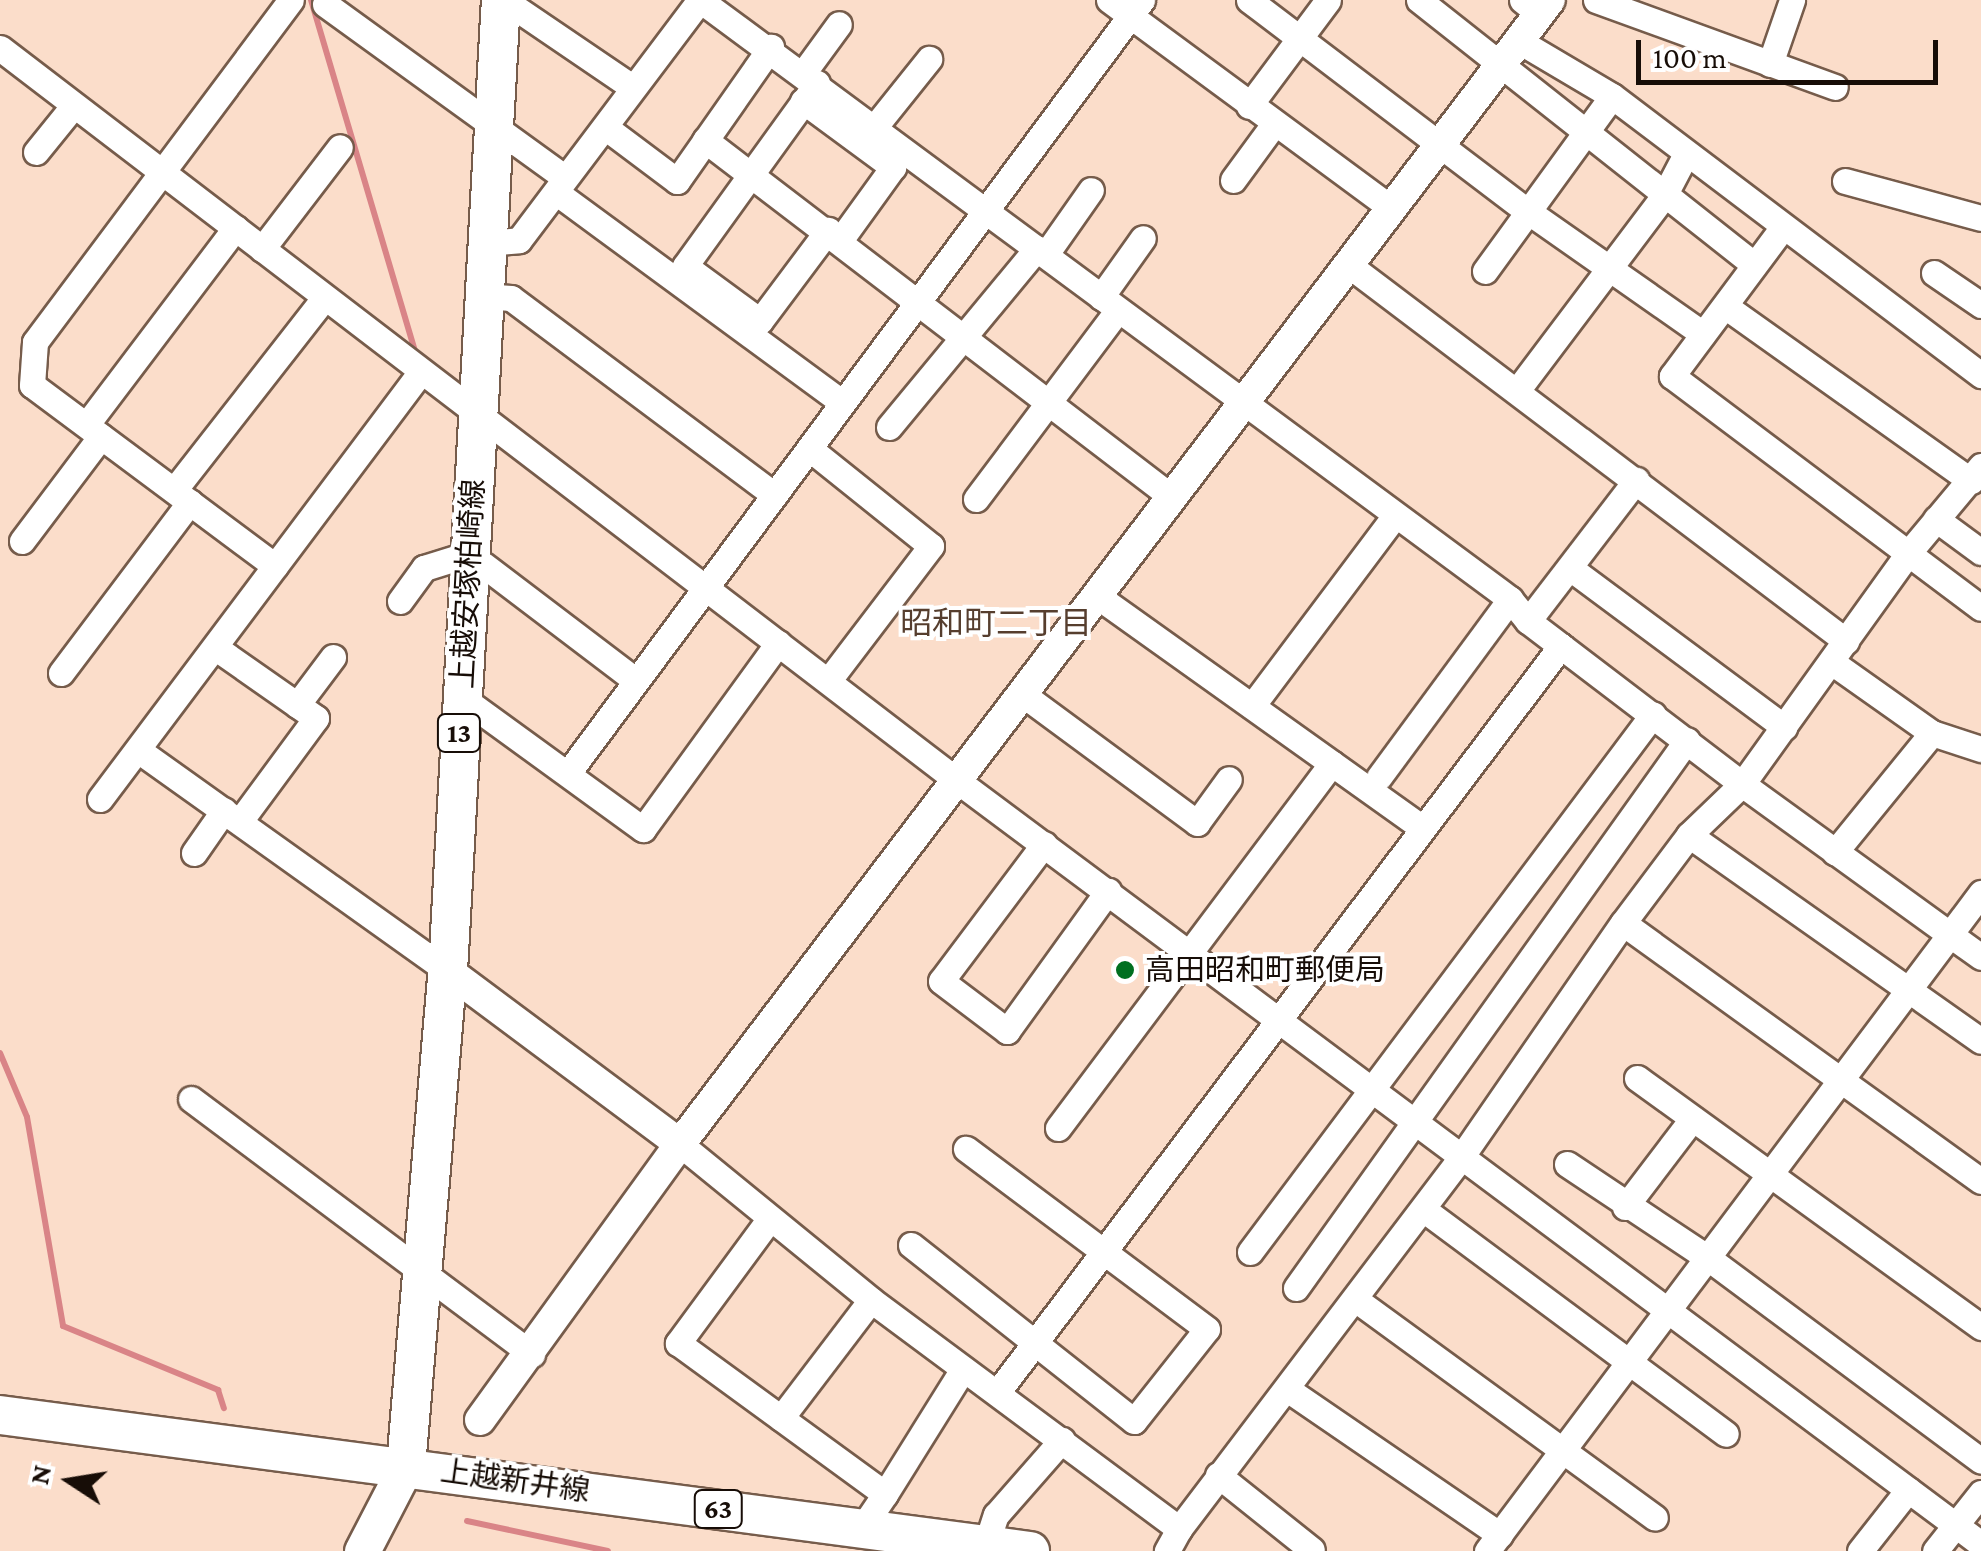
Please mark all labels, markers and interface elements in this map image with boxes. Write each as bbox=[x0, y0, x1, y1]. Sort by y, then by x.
scale bar bbox=[1641, 20, 1944, 82]
text: 100 m bbox=[1653, 41, 1727, 74]
street label: 上越安塚柏崎線 bbox=[445, 478, 491, 690]
district label: 昭和町二丁目 bbox=[900, 604, 1092, 642]
road number: 13 bbox=[436, 710, 482, 756]
place label: 高田昭和町郵便局 bbox=[1145, 952, 1385, 988]
marker: 高田昭和町郵便局 bbox=[1114, 959, 1136, 981]
north arrow bbox=[20, 1431, 120, 1531]
street label: 上越新井線 bbox=[438, 1453, 592, 1509]
text: N bbox=[23, 1462, 57, 1487]
road number: 63 bbox=[693, 1486, 743, 1532]

